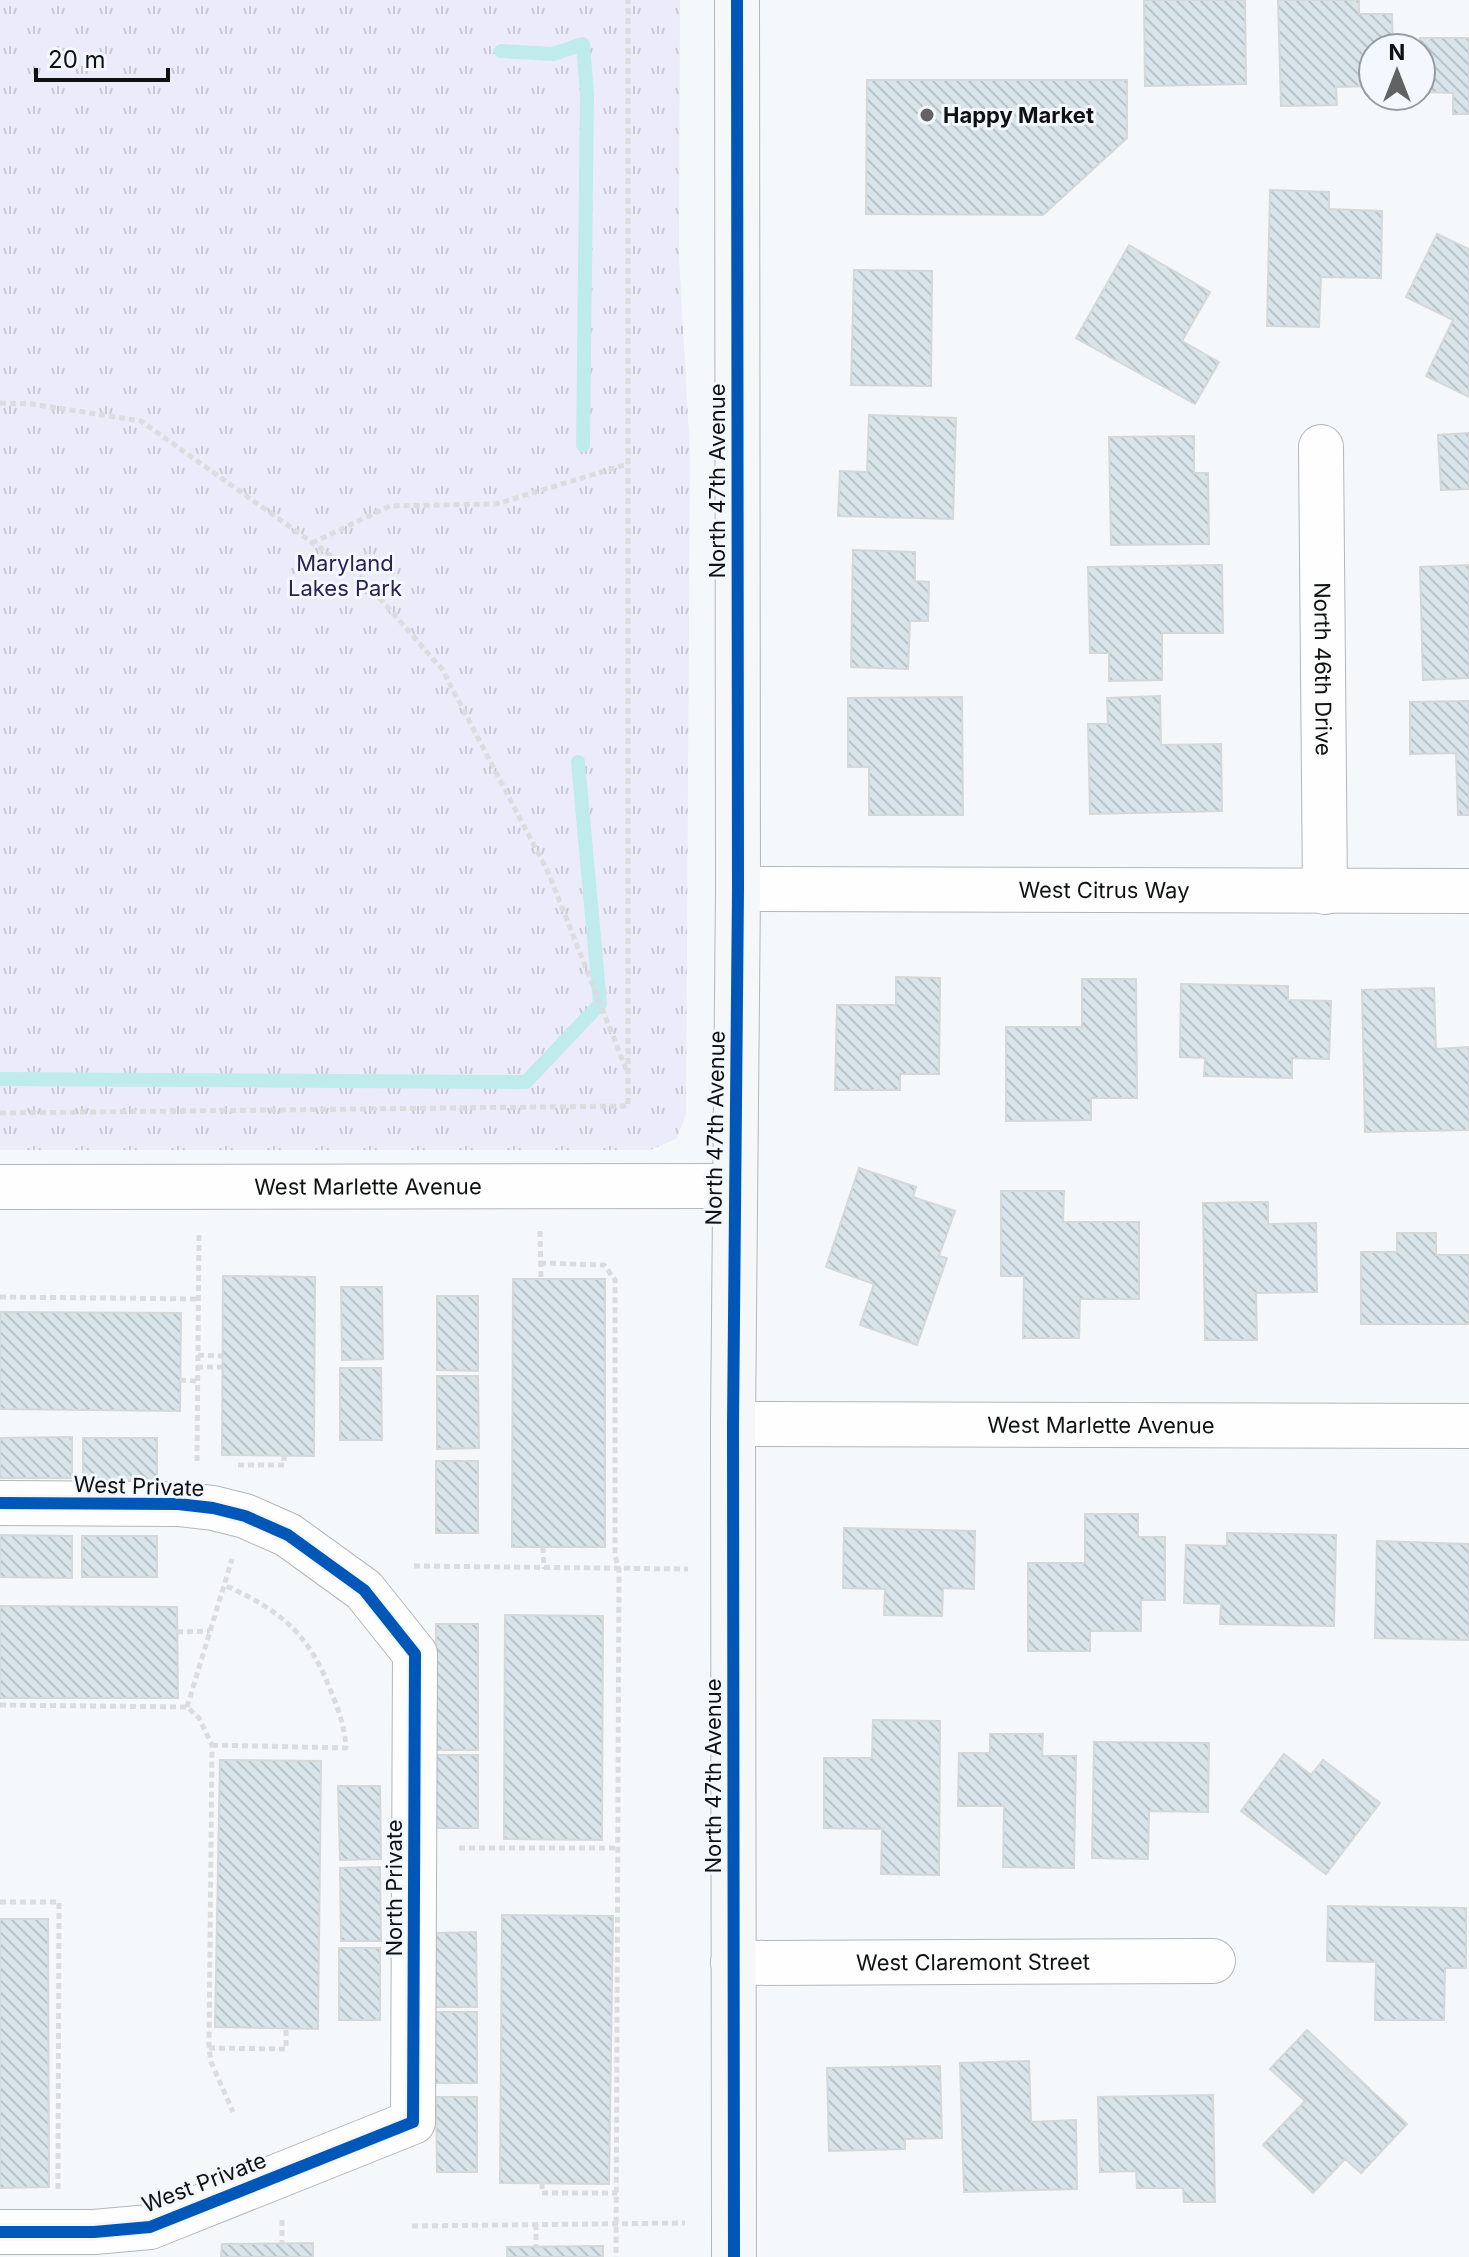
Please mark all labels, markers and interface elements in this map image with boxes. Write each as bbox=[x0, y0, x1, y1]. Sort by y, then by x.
scale bar bbox=[36, 32, 168, 82]
north arrow bbox=[1357, 32, 1437, 112]
text: N bbox=[1389, 39, 1405, 65]
text: 20 m bbox=[48, 45, 106, 74]
place label: Happy Market bbox=[943, 102, 1094, 128]
marker: Happy Market bbox=[918, 106, 936, 124]
street label: North 47th Avenue bbox=[704, 383, 730, 579]
park label: Maryland Lakes Park bbox=[288, 550, 402, 601]
street label: North 46th Drive bbox=[1309, 582, 1337, 756]
street label: West Citrus Way bbox=[1018, 877, 1190, 903]
street label: North 47th Avenue bbox=[700, 1030, 730, 1226]
street label: West Marlette Avenue bbox=[254, 1173, 482, 1200]
street label: West Marlette Avenue bbox=[987, 1412, 1215, 1438]
street label: West Private bbox=[73, 1471, 205, 1501]
street label: North 47th Avenue bbox=[700, 1678, 726, 1874]
street label: North Private bbox=[381, 1819, 407, 1957]
street label: West Claremont Street bbox=[856, 1949, 1090, 1975]
street label: West Private bbox=[138, 2146, 270, 2218]

